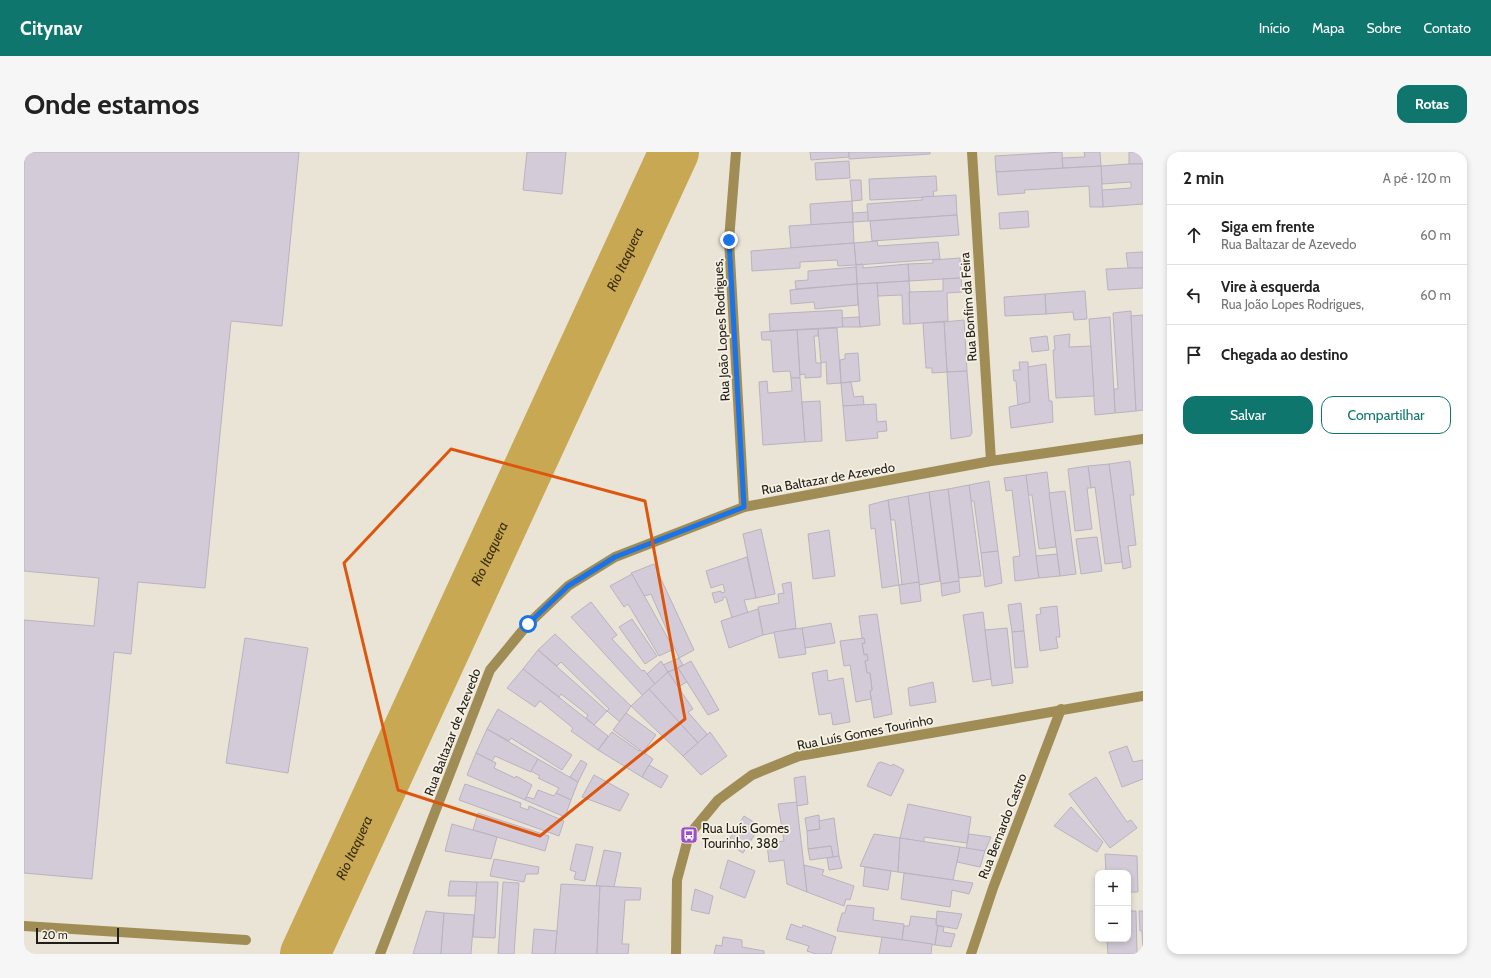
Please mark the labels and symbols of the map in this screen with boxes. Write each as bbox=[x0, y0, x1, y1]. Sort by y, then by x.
water label: Rio Itaquera bbox=[602, 224, 647, 294]
route end bbox=[720, 231, 738, 249]
street label: Rua Bonfim da Feira bbox=[956, 251, 980, 362]
street label: Rua João Lopes Rodrigues, bbox=[709, 258, 733, 402]
street label: Rua Baltazar de Azevedo bbox=[760, 458, 896, 498]
water label: Rio Itaquera bbox=[467, 519, 512, 588]
route start bbox=[519, 615, 537, 633]
street label: Rua Baltazar de Azevedo bbox=[420, 666, 484, 798]
street label: Rua Luís Gomes Tourinho bbox=[796, 711, 934, 753]
street label: Rua Bernardo Castro bbox=[974, 771, 1030, 881]
water label: Rio Itaquera bbox=[331, 813, 376, 883]
place label: Rua Luís Gomes Tourinho, 388 bbox=[702, 820, 790, 851]
bus stop icon: Rua Luís Gomes Tourinho, 388 bbox=[679, 825, 699, 845]
scale bar bbox=[36, 926, 119, 945]

